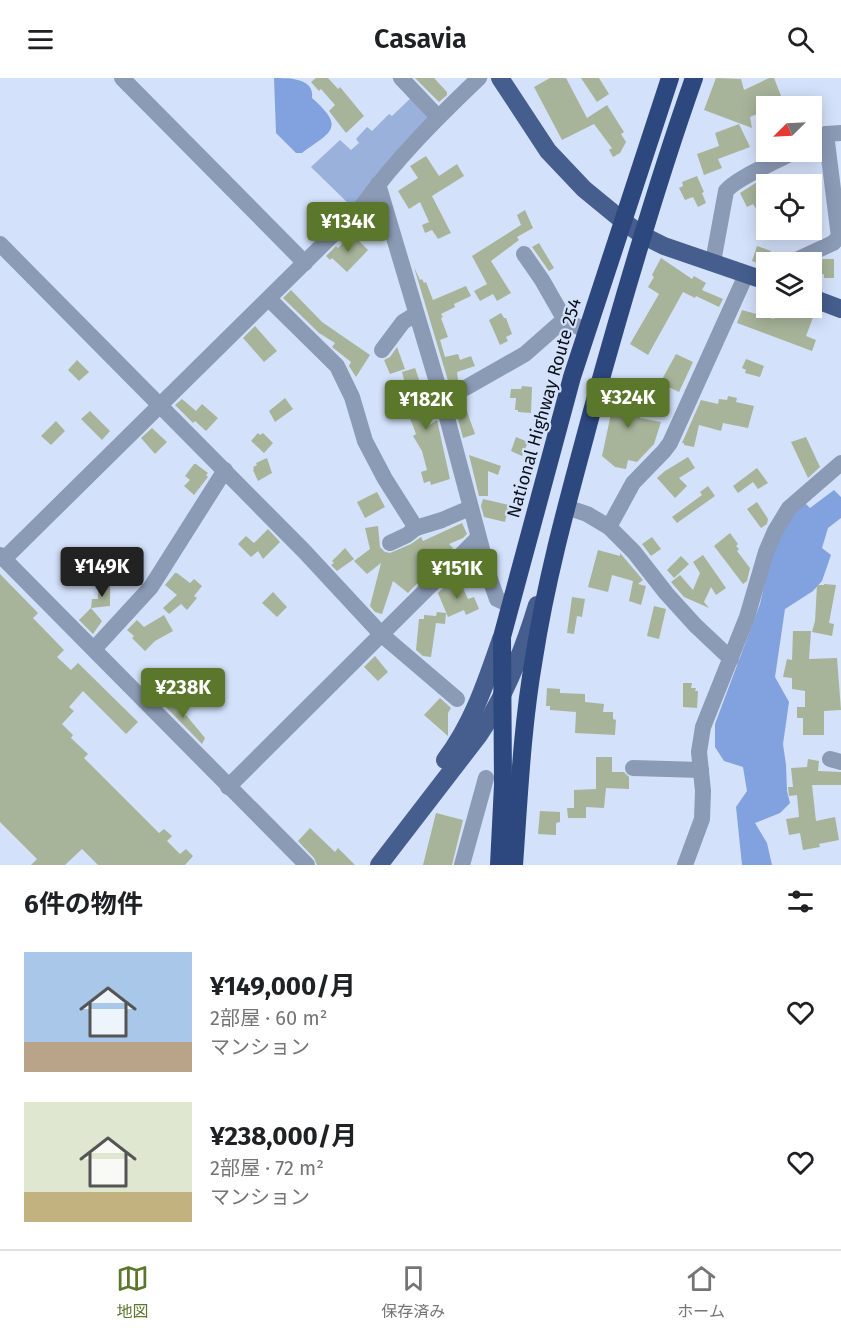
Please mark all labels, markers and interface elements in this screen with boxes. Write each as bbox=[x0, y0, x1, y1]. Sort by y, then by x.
icon: menu bbox=[24, 23, 57, 56]
text: Casavia bbox=[374, 23, 467, 55]
icon: search bbox=[784, 23, 817, 56]
north arrow bbox=[756, 96, 822, 162]
map controls bbox=[756, 96, 822, 318]
button: locate bbox=[756, 174, 822, 240]
pin: ¥134K bbox=[306, 202, 390, 253]
text: ¥134K bbox=[321, 209, 375, 233]
button: layers bbox=[756, 252, 822, 318]
street label: National Highway Route 254 bbox=[502, 295, 586, 520]
pin: ¥324K bbox=[586, 378, 670, 429]
pin: ¥182K bbox=[384, 380, 468, 431]
text: ¥324K bbox=[601, 385, 655, 409]
text: ¥182K bbox=[399, 387, 453, 411]
pin: ¥149K bbox=[60, 547, 144, 598]
pin: ¥151K bbox=[415, 549, 499, 600]
text: ¥149K bbox=[75, 554, 129, 578]
text: ¥151K bbox=[431, 556, 483, 580]
pin: ¥238K bbox=[141, 668, 225, 719]
text: ¥238K bbox=[155, 675, 211, 699]
icon: filters bbox=[784, 885, 817, 918]
text: 6件の物件 bbox=[24, 889, 143, 920]
text: ¥149,000/月 bbox=[210, 971, 356, 1002]
icon: home bbox=[72, 976, 144, 1048]
icon: heart bbox=[784, 996, 817, 1029]
text: 2部屋 · 60 m² bbox=[210, 1006, 327, 1030]
text: マンション bbox=[210, 1035, 310, 1059]
text: ¥238,000/月 bbox=[210, 1121, 357, 1152]
icon: home bbox=[72, 1126, 144, 1198]
icon: heart bbox=[784, 1146, 817, 1179]
text: 2部屋 · 72 m² bbox=[210, 1156, 324, 1180]
text: マンション bbox=[210, 1185, 310, 1209]
tab: 地図 bbox=[116, 1262, 149, 1322]
tab: 保存済み bbox=[381, 1262, 445, 1322]
tab: ホーム bbox=[677, 1262, 725, 1322]

